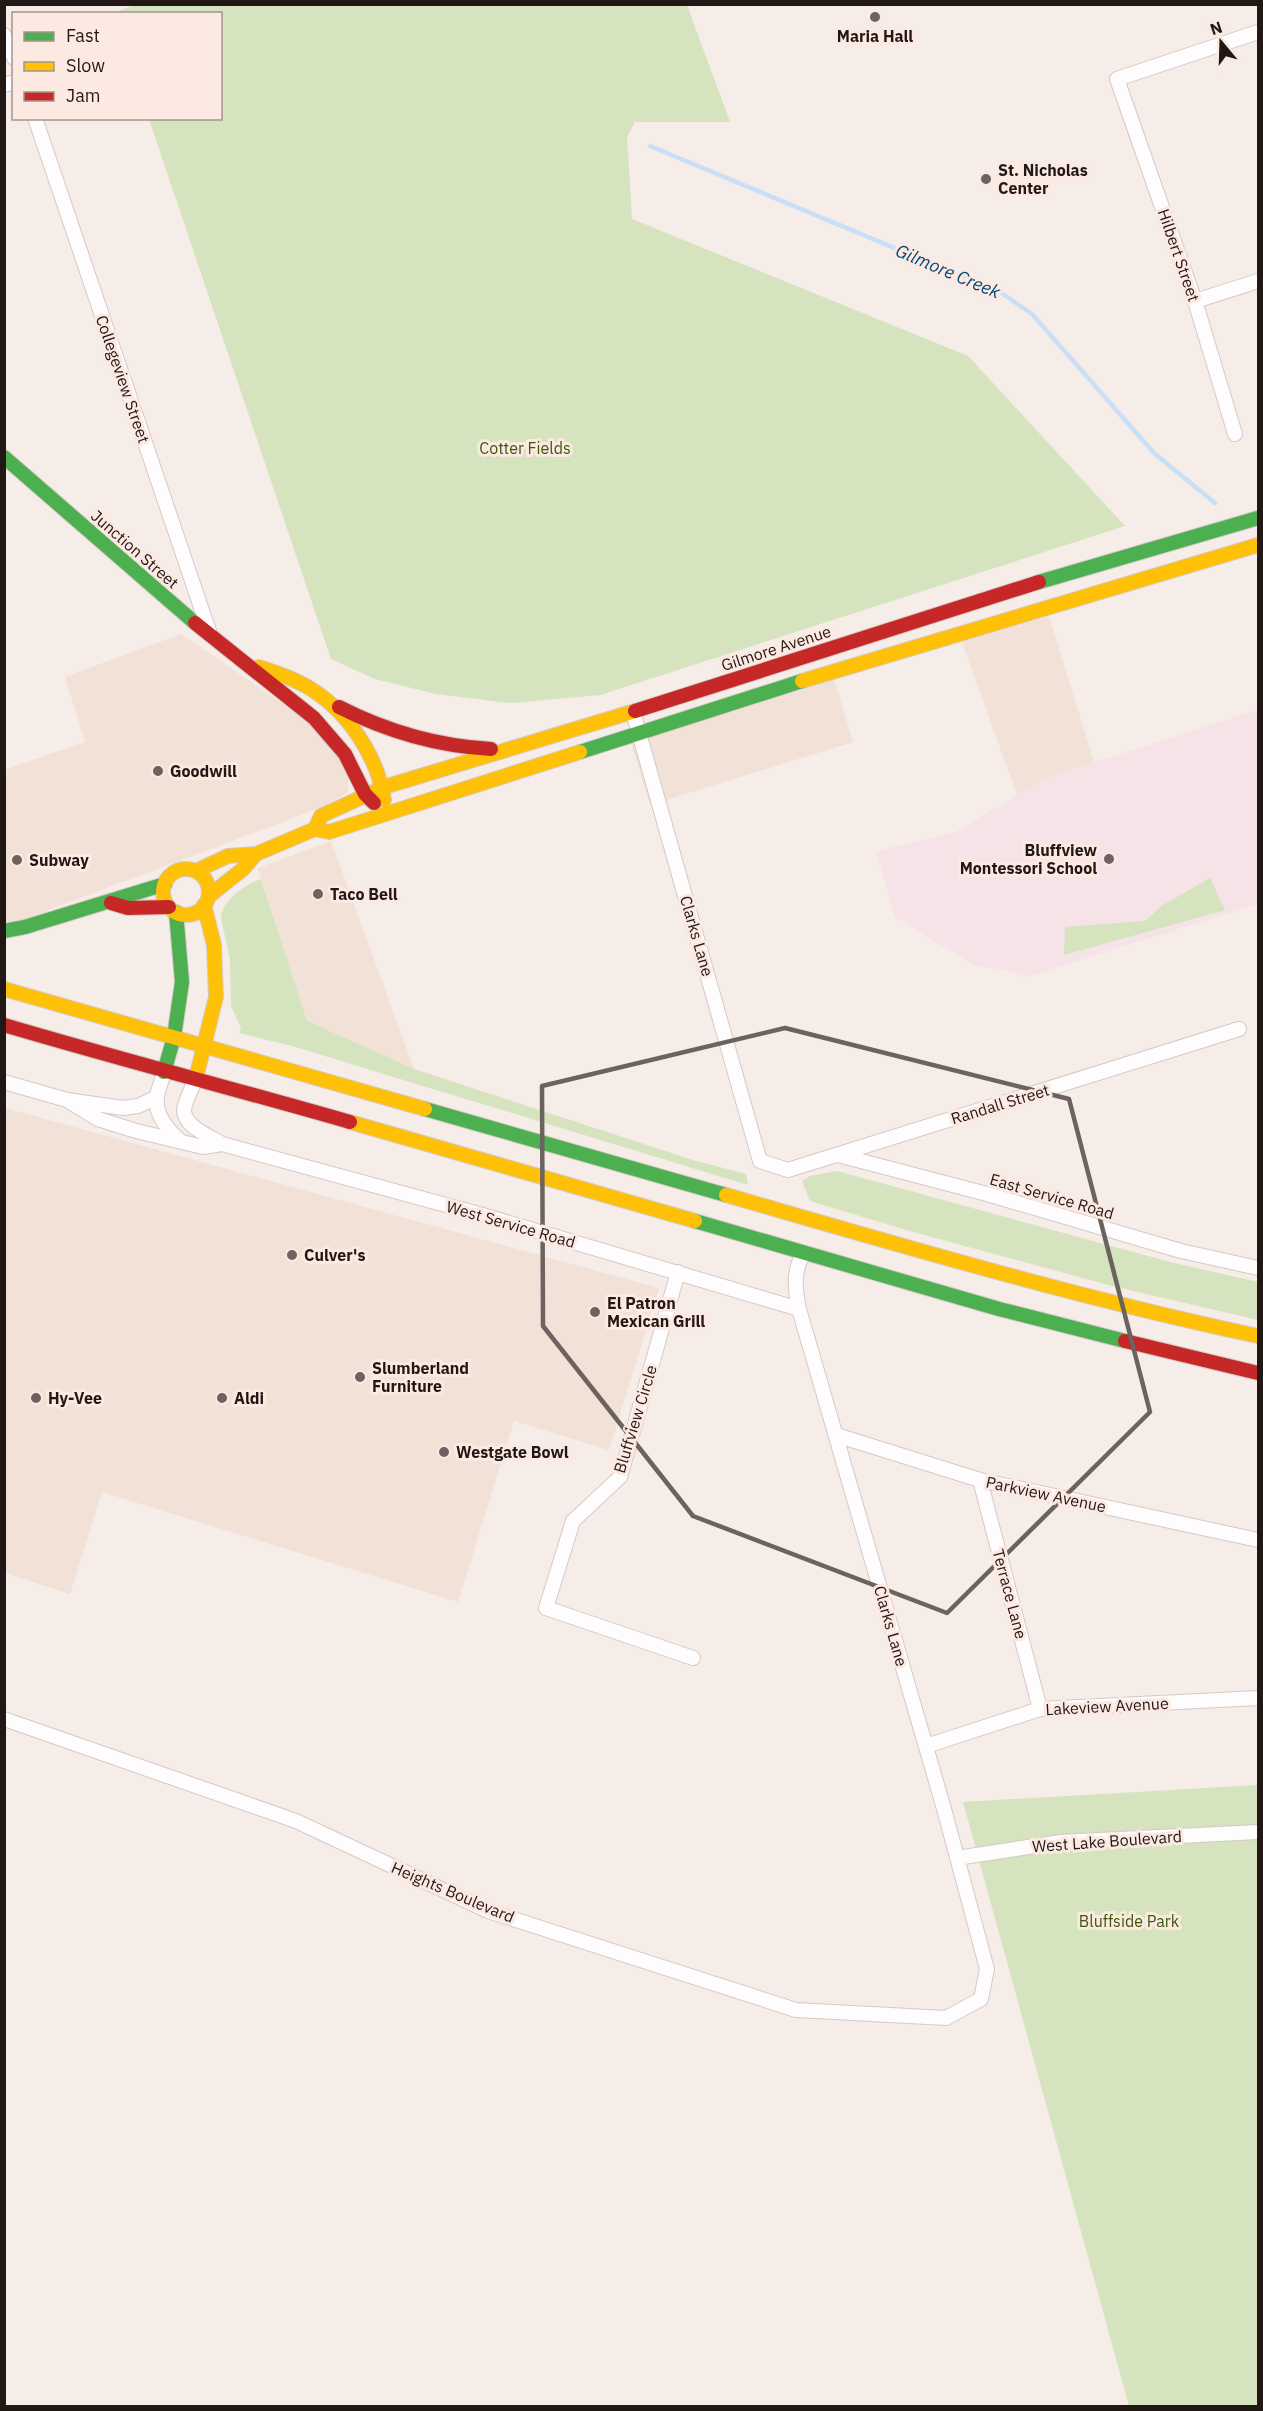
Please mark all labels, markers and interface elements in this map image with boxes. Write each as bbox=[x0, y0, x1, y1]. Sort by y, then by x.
marker: Maria Hall bbox=[868, 10, 882, 24]
legend bbox=[12, 12, 222, 120]
north arrow bbox=[1191, 12, 1251, 72]
text: N bbox=[1207, 16, 1225, 39]
text: Fast bbox=[66, 24, 100, 47]
place label: Maria Hall bbox=[837, 26, 913, 46]
text: Slow bbox=[66, 54, 105, 77]
text: Jam bbox=[66, 84, 101, 107]
place label: St. Nicholas Center bbox=[998, 160, 1088, 198]
marker: St. Nicholas Center bbox=[979, 172, 993, 186]
street label: Hilbert Street bbox=[1154, 206, 1204, 304]
water label: Gilmore Creek bbox=[892, 239, 1004, 304]
street label: Collegeview Street bbox=[92, 312, 154, 446]
park label: Cotter Fields bbox=[479, 438, 571, 458]
street label: Junction Street bbox=[87, 505, 183, 593]
street label: Gilmore Avenue bbox=[719, 621, 834, 675]
place label: Goodwill bbox=[170, 761, 237, 781]
marker: Goodwill bbox=[151, 764, 165, 778]
place label: Bluffview Montessori School bbox=[960, 840, 1098, 878]
place label: Subway bbox=[29, 850, 89, 870]
marker: Bluffview Montessori School bbox=[1102, 852, 1116, 866]
marker: Subway bbox=[10, 853, 24, 867]
place label: Taco Bell bbox=[330, 884, 398, 904]
marker: Taco Bell bbox=[311, 887, 325, 901]
street label: Clarks Lane bbox=[676, 893, 718, 979]
street label: Randall Street bbox=[948, 1080, 1052, 1128]
street label: East Service Road bbox=[988, 1169, 1116, 1223]
street label: West Service Road bbox=[444, 1196, 578, 1252]
place label: Culver's bbox=[304, 1245, 365, 1265]
marker: Culver's bbox=[285, 1248, 299, 1262]
place label: El Patron Mexican Grill bbox=[607, 1293, 705, 1331]
marker: El Patron Mexican Grill bbox=[588, 1305, 602, 1319]
place label: Slumberland Furniture bbox=[372, 1358, 469, 1396]
street label: Bluffview Circle bbox=[609, 1362, 661, 1475]
marker: Slumberland Furniture bbox=[353, 1370, 367, 1384]
place label: Hy-Vee bbox=[48, 1388, 102, 1408]
place label: Aldi bbox=[234, 1388, 264, 1408]
marker: Hy-Vee bbox=[29, 1391, 43, 1405]
marker: Aldi bbox=[215, 1391, 229, 1405]
place label: Westgate Bowl bbox=[456, 1442, 569, 1462]
marker: Westgate Bowl bbox=[437, 1445, 451, 1459]
street label: Parkview Avenue bbox=[984, 1472, 1108, 1517]
street label: Terrace Lane bbox=[988, 1547, 1032, 1641]
street label: Clarks Lane bbox=[870, 1583, 912, 1669]
street label: Lakeview Avenue bbox=[1045, 1693, 1169, 1719]
street label: West Lake Boulevard bbox=[1032, 1826, 1182, 1856]
street label: Heights Boulevard bbox=[388, 1857, 518, 1927]
park label: Bluffside Park bbox=[1079, 1911, 1180, 1931]

